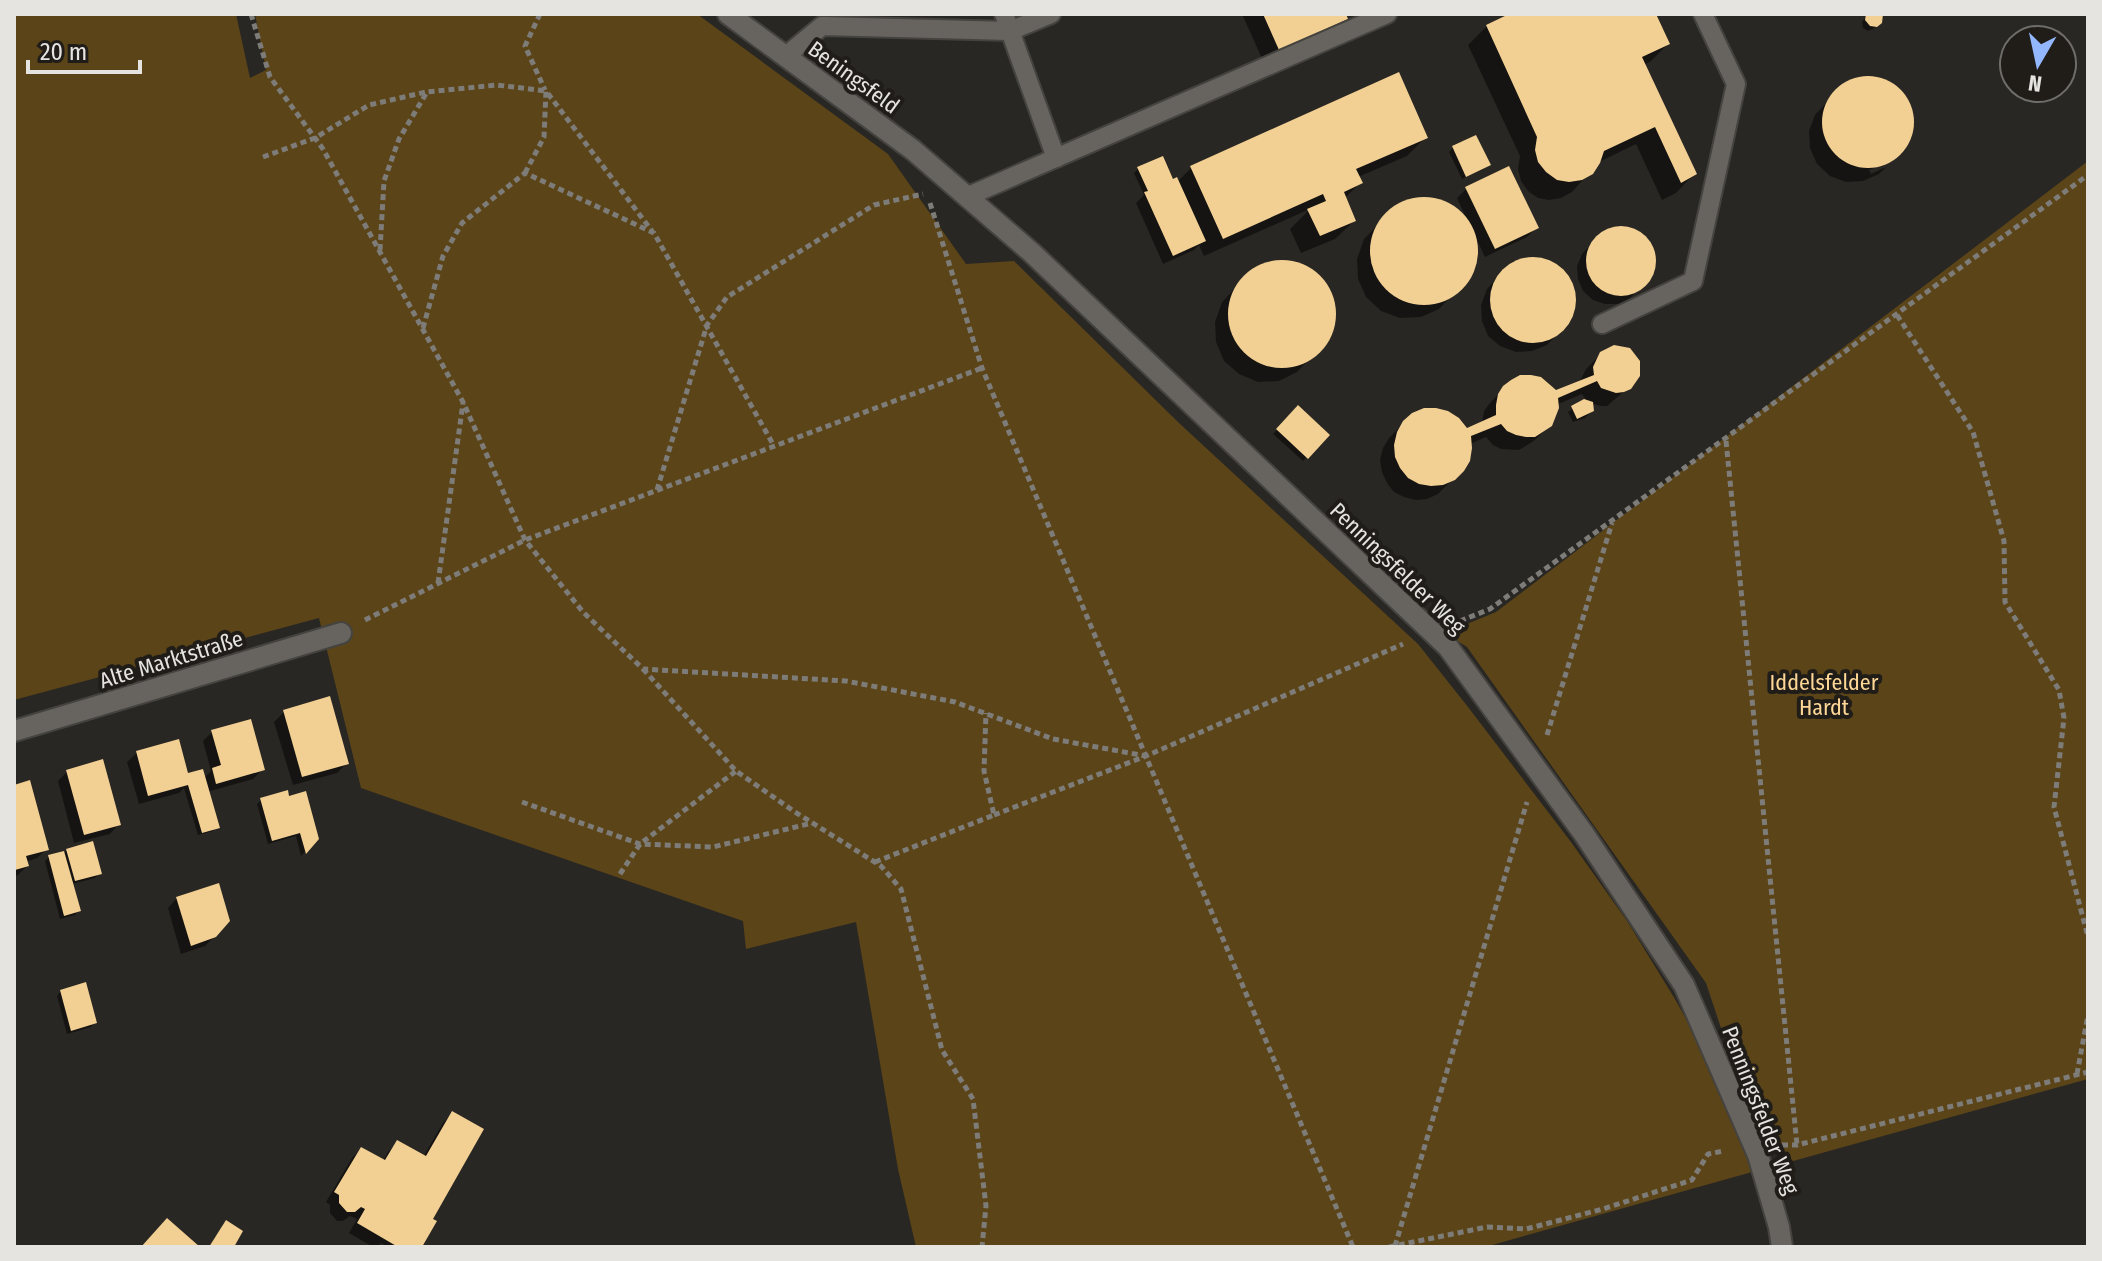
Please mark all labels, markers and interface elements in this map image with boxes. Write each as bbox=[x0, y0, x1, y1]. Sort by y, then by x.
scale bar bbox=[28, 24, 140, 74]
north arrow bbox=[1998, 24, 2078, 104]
street label: Beningsfeld bbox=[803, 35, 905, 120]
text: 20 m bbox=[40, 38, 87, 66]
text: N bbox=[2026, 69, 2044, 98]
street label: Penningsfelder Weg bbox=[1324, 497, 1471, 640]
street label: Alte Marktstraße bbox=[96, 625, 246, 694]
park label: Iddelsfelder Hardt bbox=[1770, 669, 1879, 721]
street label: Penningsfelder Weg bbox=[1716, 1022, 1805, 1199]

